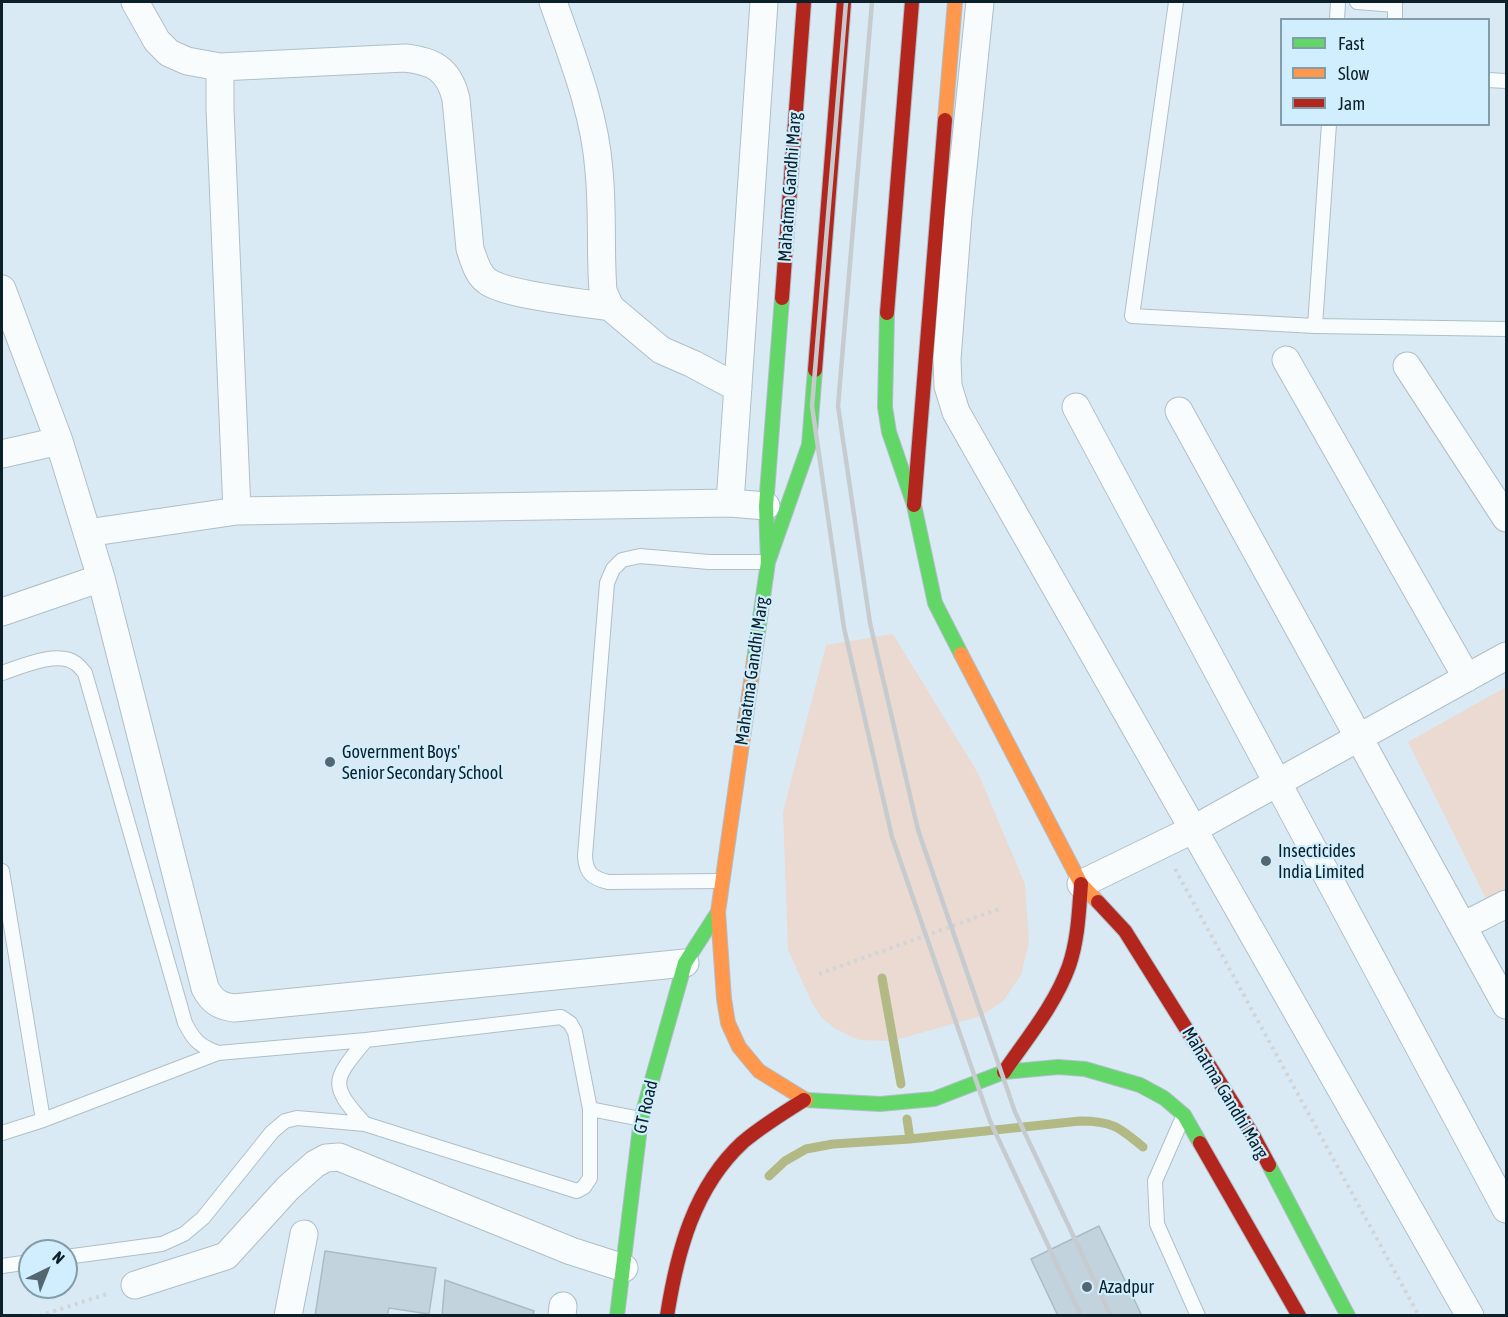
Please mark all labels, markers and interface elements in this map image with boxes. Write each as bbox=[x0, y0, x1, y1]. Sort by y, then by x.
legend bbox=[1280, 18, 1490, 126]
text: Fast bbox=[1338, 33, 1365, 54]
text: Slow bbox=[1338, 63, 1369, 84]
text: Jam bbox=[1338, 93, 1365, 114]
street label: Mahatma Gandhi Marg bbox=[774, 111, 806, 263]
street label: Mahatma Gandhi Marg bbox=[731, 595, 773, 747]
place label: Government Boys' Senior Secondary School bbox=[342, 741, 503, 783]
marker: Government Boys' Senior Secondary School bbox=[323, 755, 337, 769]
place label: Insecticides India Limited bbox=[1278, 840, 1365, 882]
marker: Insecticides India Limited bbox=[1259, 854, 1273, 868]
street label: Mahatma Gandhi Marg bbox=[1177, 1023, 1273, 1163]
street label: GT Road bbox=[629, 1078, 663, 1136]
north arrow bbox=[18, 1239, 78, 1299]
text: N bbox=[49, 1247, 69, 1267]
place label: Azadpur bbox=[1099, 1276, 1154, 1298]
marker: Azadpur bbox=[1080, 1280, 1094, 1294]

